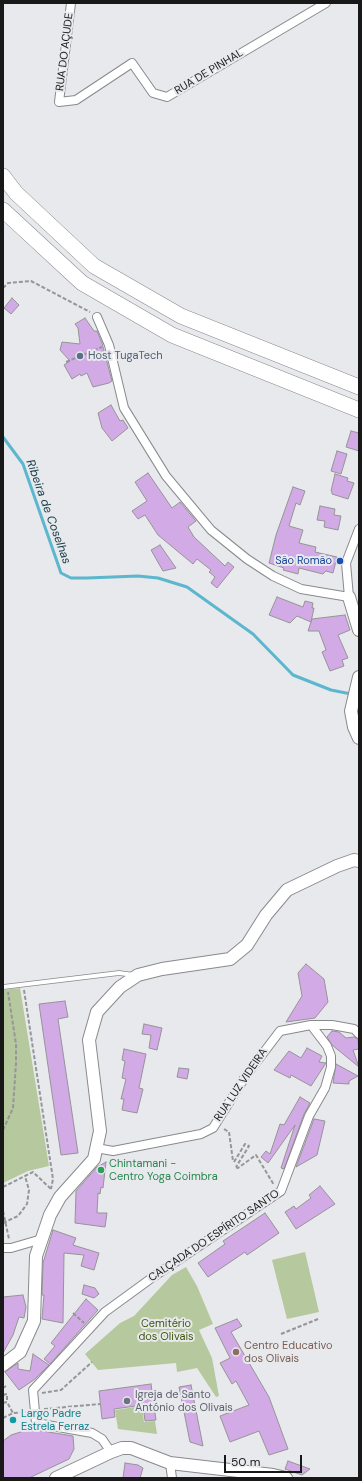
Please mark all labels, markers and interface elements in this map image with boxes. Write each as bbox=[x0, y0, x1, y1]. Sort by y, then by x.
street label: RUA DO AÇUDE bbox=[54, 12, 76, 92]
street label: RUA DE PINHAL bbox=[172, 46, 246, 98]
place label: Host TugaTech bbox=[88, 349, 163, 363]
marker: Host TugaTech bbox=[75, 351, 85, 361]
water label: Ribeira de Coselhas bbox=[22, 458, 74, 566]
place label: São Romão bbox=[275, 554, 332, 568]
marker: São Romão bbox=[335, 556, 345, 566]
street label: RUA LUZ VIDEIRA bbox=[212, 1046, 270, 1124]
place label: Chintamani - Centro Yoga Coimbra bbox=[109, 1157, 218, 1183]
marker: Chintamani - Centro Yoga Coimbra bbox=[96, 1165, 106, 1175]
street label: CALÇADA DO ESPÍRITO SANTO bbox=[146, 1187, 282, 1285]
park label: Cemitério dos Olivais bbox=[138, 1317, 194, 1343]
place label: Centro Educativo dos Olivais bbox=[244, 1339, 333, 1365]
marker: Centro Educativo dos Olivais bbox=[231, 1347, 241, 1357]
place label: Igreja de Santo António dos Olivais bbox=[135, 1388, 233, 1414]
marker: Igreja de Santo António dos Olivais bbox=[122, 1396, 132, 1406]
place label: Largo Padre Estrela Ferraz bbox=[21, 1407, 89, 1433]
marker: Largo Padre Estrela Ferraz bbox=[8, 1415, 18, 1425]
scale bar bbox=[226, 1447, 304, 1473]
text: 50 m bbox=[231, 1454, 260, 1470]

